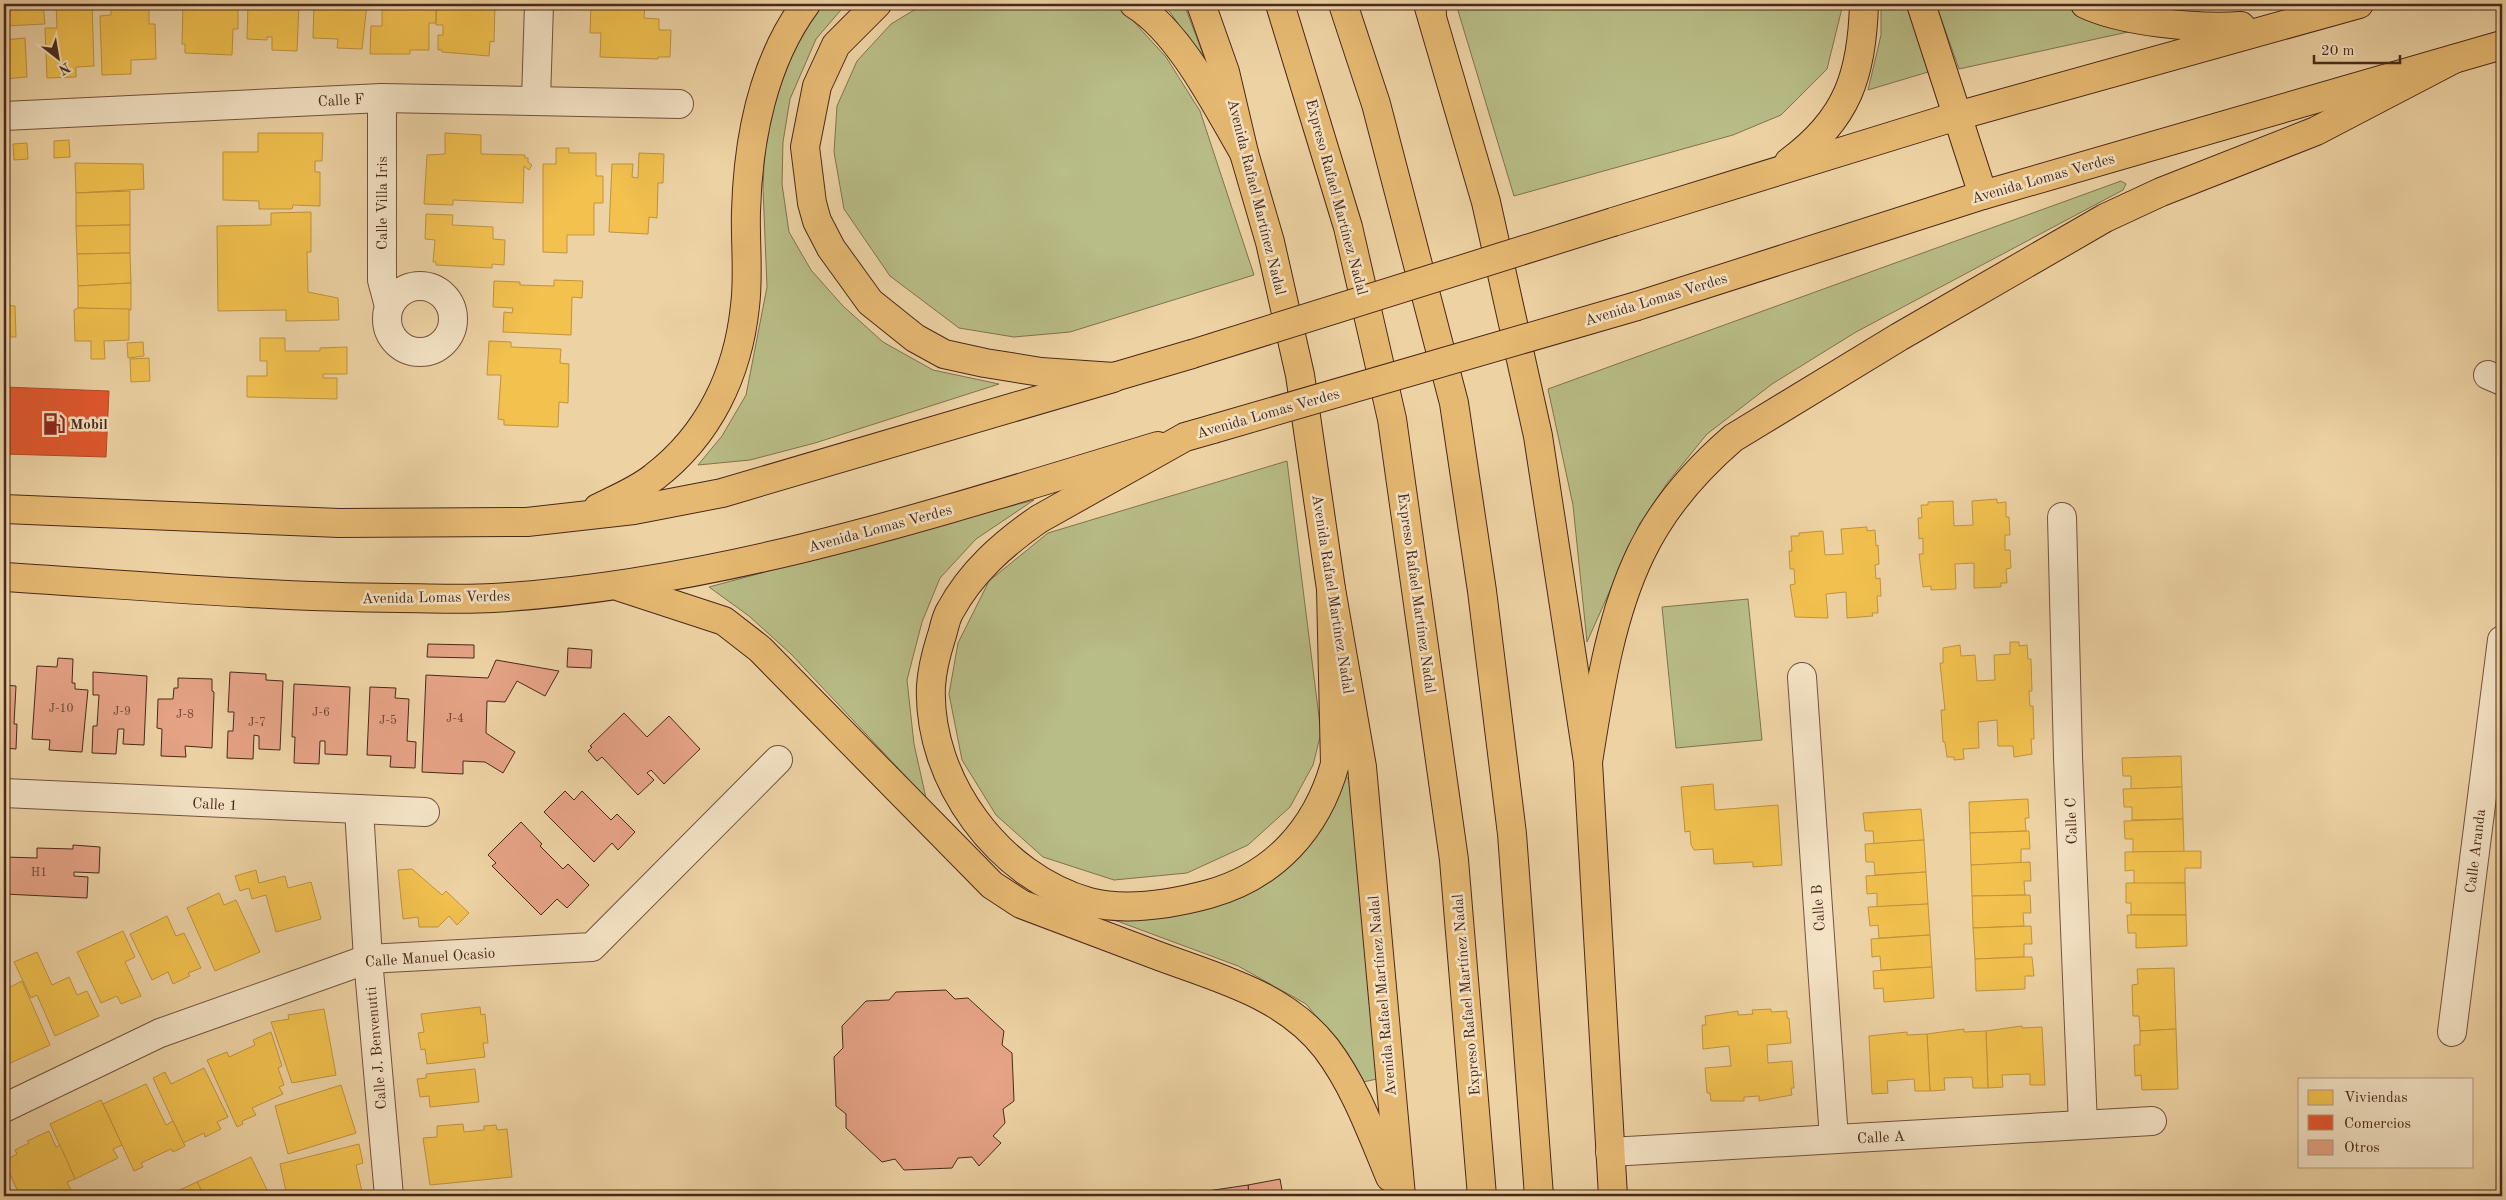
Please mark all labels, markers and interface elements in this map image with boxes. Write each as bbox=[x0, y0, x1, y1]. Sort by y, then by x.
north arrow bbox=[32, 32, 82, 82]
scale bar bbox=[2314, 32, 2400, 64]
text: 20 m bbox=[2321, 44, 2355, 59]
text: N bbox=[56, 60, 72, 77]
street label: Calle F bbox=[317, 93, 365, 110]
street label: Avenida Rafael Martínez Nadal bbox=[1224, 98, 1287, 297]
street label: Expreso Rafael Martínez Nadal bbox=[1302, 98, 1369, 297]
street label: Avenida Lomas Verdes bbox=[1970, 152, 2117, 207]
street label: Calle Villa Iris bbox=[376, 156, 391, 250]
street label: Avenida Lomas Verdes bbox=[1583, 272, 1729, 329]
street label: Avenida Lomas Verdes bbox=[1195, 387, 1342, 442]
fuel station icon: Mobil bbox=[41, 411, 67, 437]
place label: Mobil bbox=[70, 418, 108, 433]
street label: Expreso Rafael Martínez Nadal bbox=[1394, 492, 1437, 694]
street label: Avenida Rafael Martínez Nadal bbox=[1308, 494, 1355, 695]
street label: Avenida Lomas Verdes bbox=[807, 503, 954, 556]
street label: Avenida Lomas Verdes bbox=[362, 590, 510, 607]
house number: J-10 bbox=[49, 703, 73, 715]
house number: J-9 bbox=[113, 706, 131, 718]
house number: J-6 bbox=[312, 707, 330, 719]
house number: J-8 bbox=[176, 709, 194, 721]
house number: J-4 bbox=[446, 713, 464, 725]
house number: J-5 bbox=[379, 714, 397, 727]
house number: J-7 bbox=[248, 717, 266, 729]
street label: Calle 1 bbox=[192, 797, 238, 814]
street label: Calle C bbox=[2064, 797, 2081, 845]
street label: Calle Aranda bbox=[2464, 807, 2489, 894]
house number: H1 bbox=[31, 867, 47, 879]
street label: Calle B bbox=[1810, 884, 1829, 932]
street label: Expreso Rafael Martínez Nadal bbox=[1451, 893, 1484, 1096]
street label: Avenida Rafael Martínez Nadal bbox=[1367, 895, 1400, 1097]
street label: Calle Manuel Ocasio bbox=[365, 946, 496, 971]
street label: Calle J. Benvenutti bbox=[365, 986, 390, 1110]
legend bbox=[2298, 1078, 2474, 1168]
text: Viviendas bbox=[2344, 1091, 2408, 1106]
text: Comercios bbox=[2344, 1117, 2411, 1132]
street label: Calle A bbox=[1857, 1130, 1906, 1147]
text: Otros bbox=[2344, 1141, 2380, 1156]

